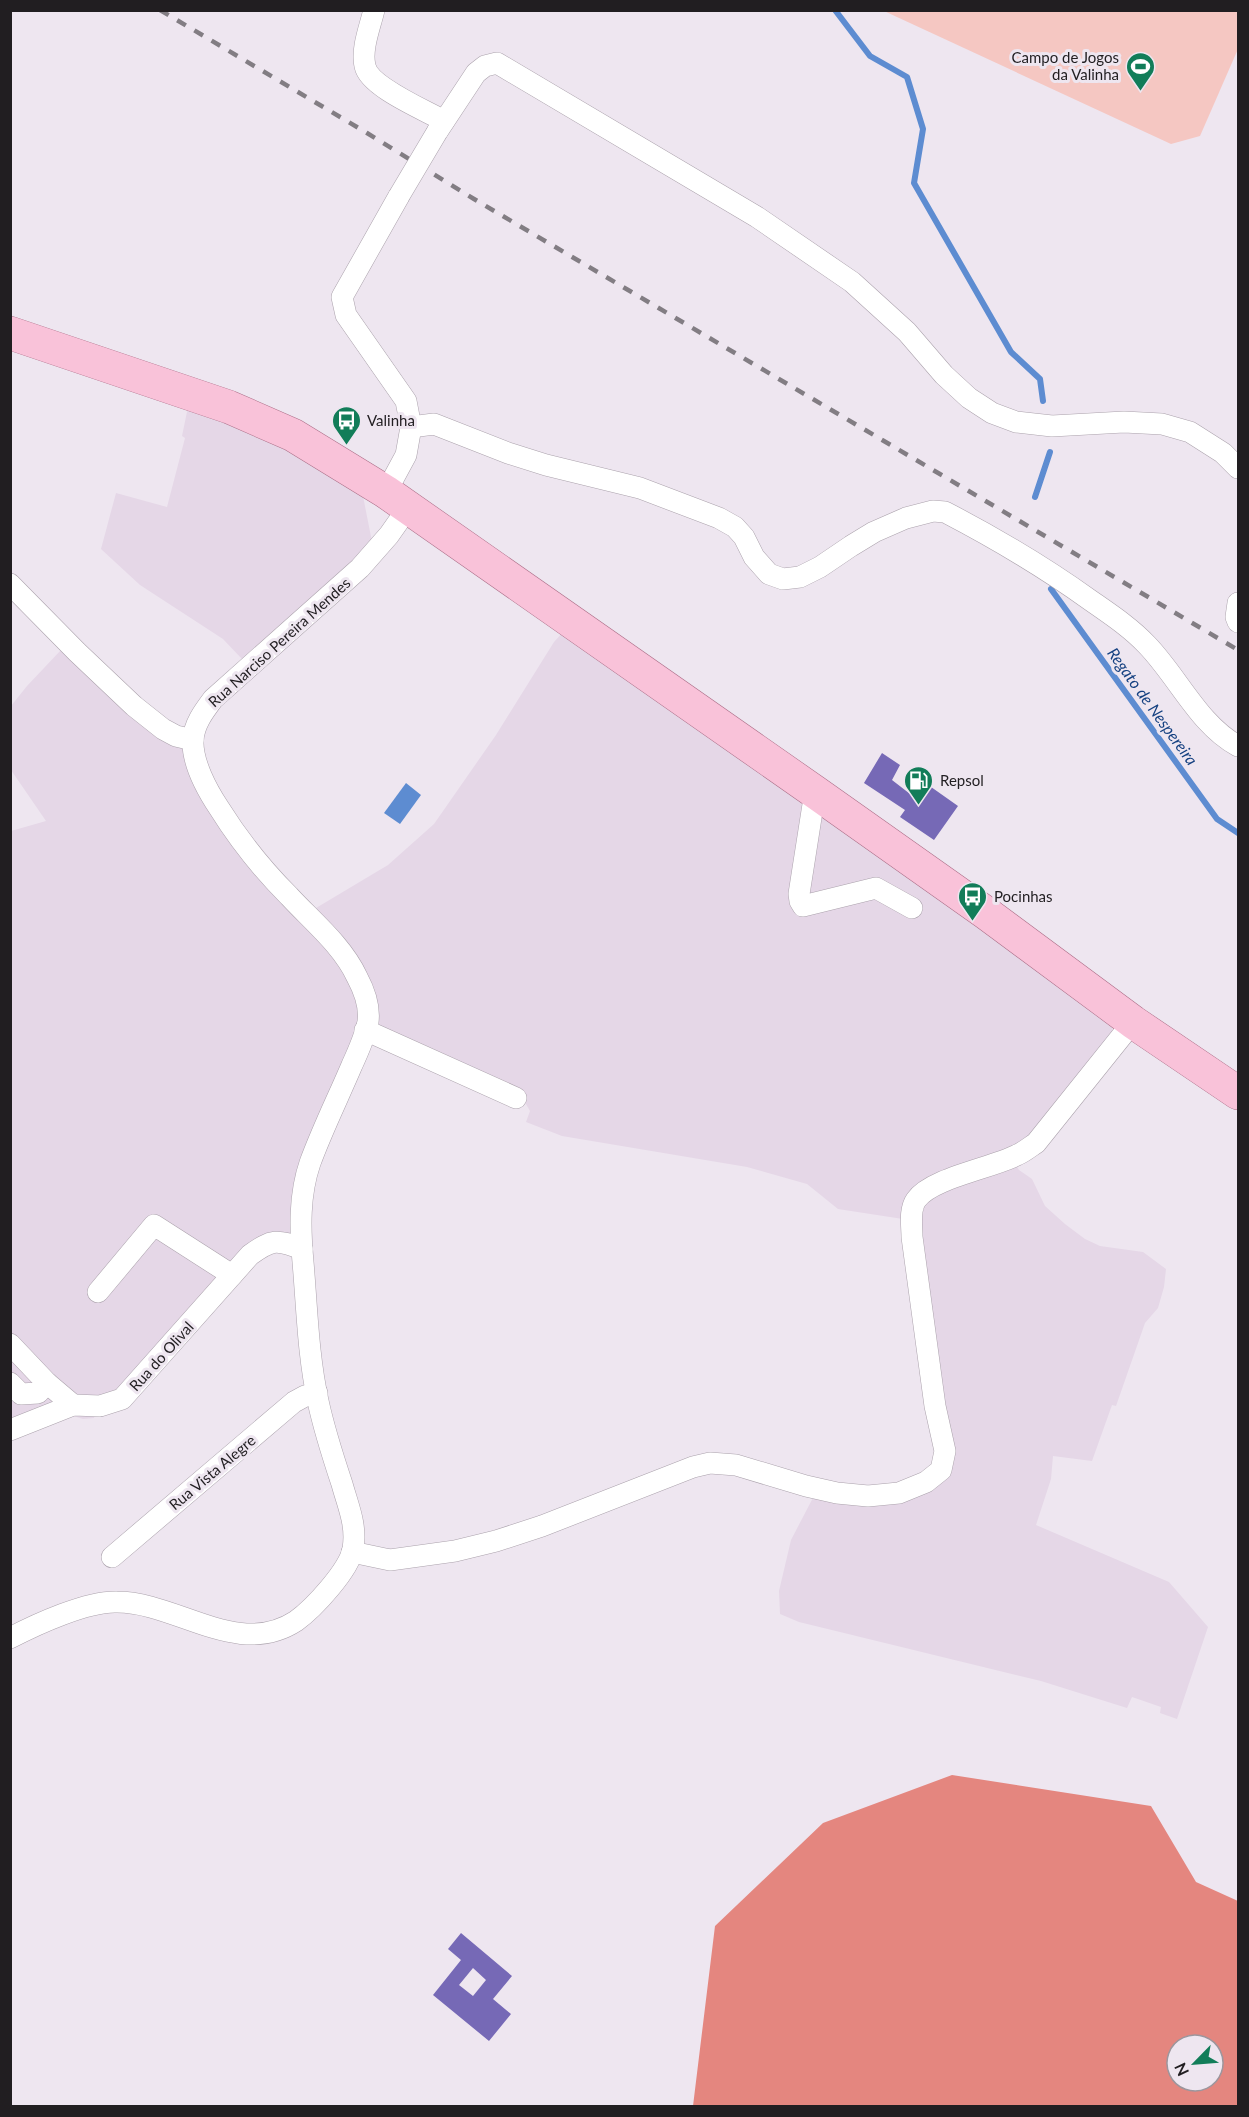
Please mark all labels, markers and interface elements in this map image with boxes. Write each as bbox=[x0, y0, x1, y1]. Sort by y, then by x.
place label: Campo de Jogos da Valinha bbox=[1011, 48, 1119, 83]
sports icon: Campo de Jogos da Valinha bbox=[1124, 50, 1156, 92]
bus stop icon: Valinha bbox=[330, 404, 362, 446]
place label: Valinha bbox=[367, 411, 415, 429]
street label: Rua Narciso Pereira Mendes bbox=[204, 573, 354, 711]
water label: Regato de Nespereira bbox=[1104, 644, 1202, 768]
fuel station icon: Repsol bbox=[903, 764, 935, 806]
place label: Repsol bbox=[940, 771, 984, 789]
bus stop icon: Pocinhas bbox=[957, 880, 989, 922]
place label: Pocinhas bbox=[994, 887, 1053, 905]
street label: Rua do Olival bbox=[125, 1318, 197, 1394]
street label: Rua Vista Alegre bbox=[165, 1431, 259, 1513]
north arrow bbox=[1165, 2033, 1225, 2093]
text: N bbox=[1170, 2060, 1192, 2079]

